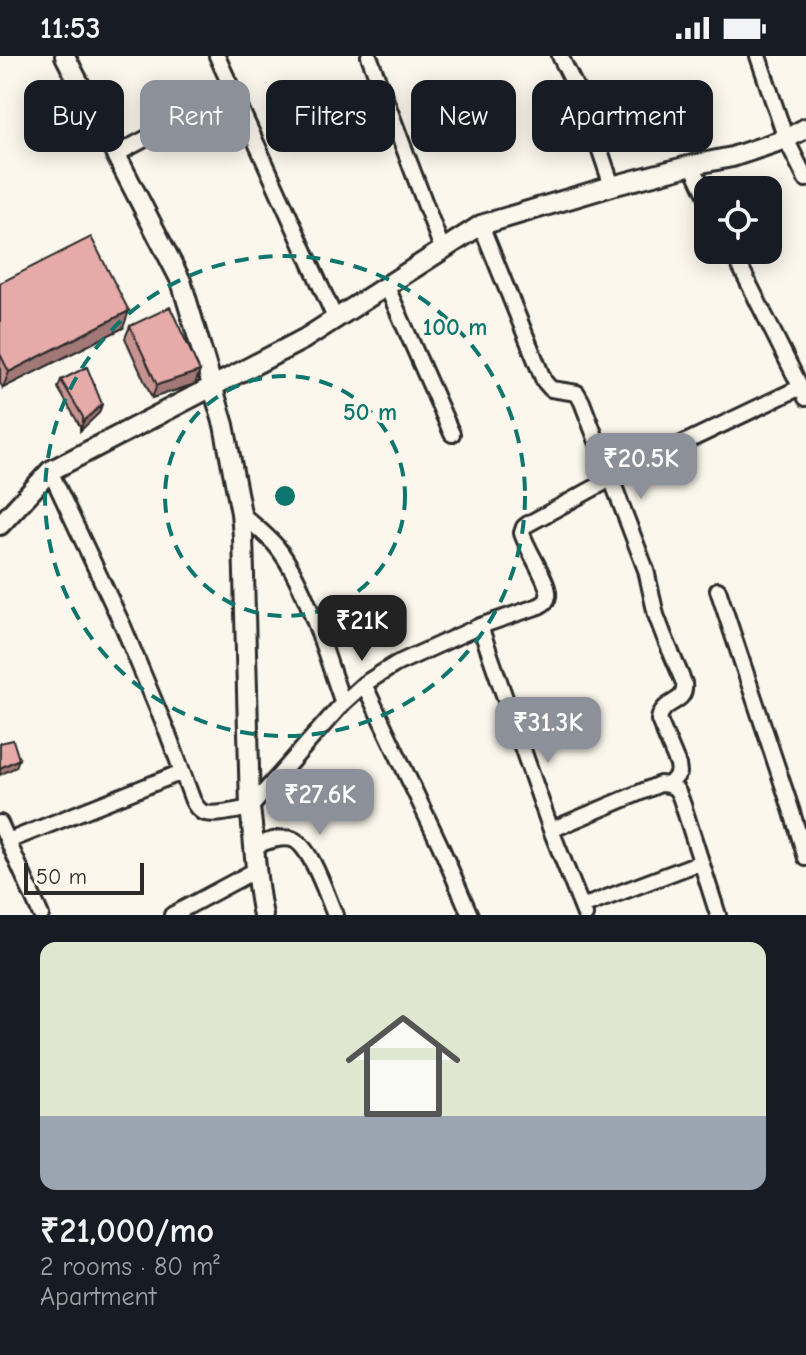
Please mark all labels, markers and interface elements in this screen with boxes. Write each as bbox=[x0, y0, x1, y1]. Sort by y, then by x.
text: 11:53 bbox=[40, 11, 101, 46]
chip: Buy bbox=[24, 80, 124, 152]
chip: Rent bbox=[140, 80, 250, 152]
chip: Filters bbox=[266, 80, 395, 152]
chip: New bbox=[411, 80, 516, 152]
chip: Apartment bbox=[532, 80, 713, 152]
map controls bbox=[694, 176, 782, 264]
button: locate bbox=[694, 176, 782, 264]
text: 100 m bbox=[423, 313, 487, 341]
text: 50 m bbox=[343, 398, 397, 426]
pin: ₹20.5K bbox=[576, 433, 706, 501]
text: ₹20.5K bbox=[603, 444, 679, 474]
centre of rings bbox=[271, 482, 299, 510]
pin: ₹21K bbox=[315, 595, 409, 663]
text: ₹21K bbox=[336, 606, 388, 636]
pin: ₹31.3K bbox=[483, 697, 613, 765]
text: ₹31.3K bbox=[513, 708, 583, 738]
pin: ₹27.6K bbox=[255, 769, 385, 837]
text: ₹27.6K bbox=[284, 780, 356, 810]
scale bar bbox=[24, 859, 144, 895]
text: 50 m bbox=[36, 864, 87, 890]
icon: home bbox=[331, 994, 475, 1138]
text: ₹21,000/mo bbox=[40, 1211, 214, 1251]
text: 2 rooms · 80 m² bbox=[40, 1252, 220, 1282]
text: Apartment bbox=[40, 1282, 156, 1312]

